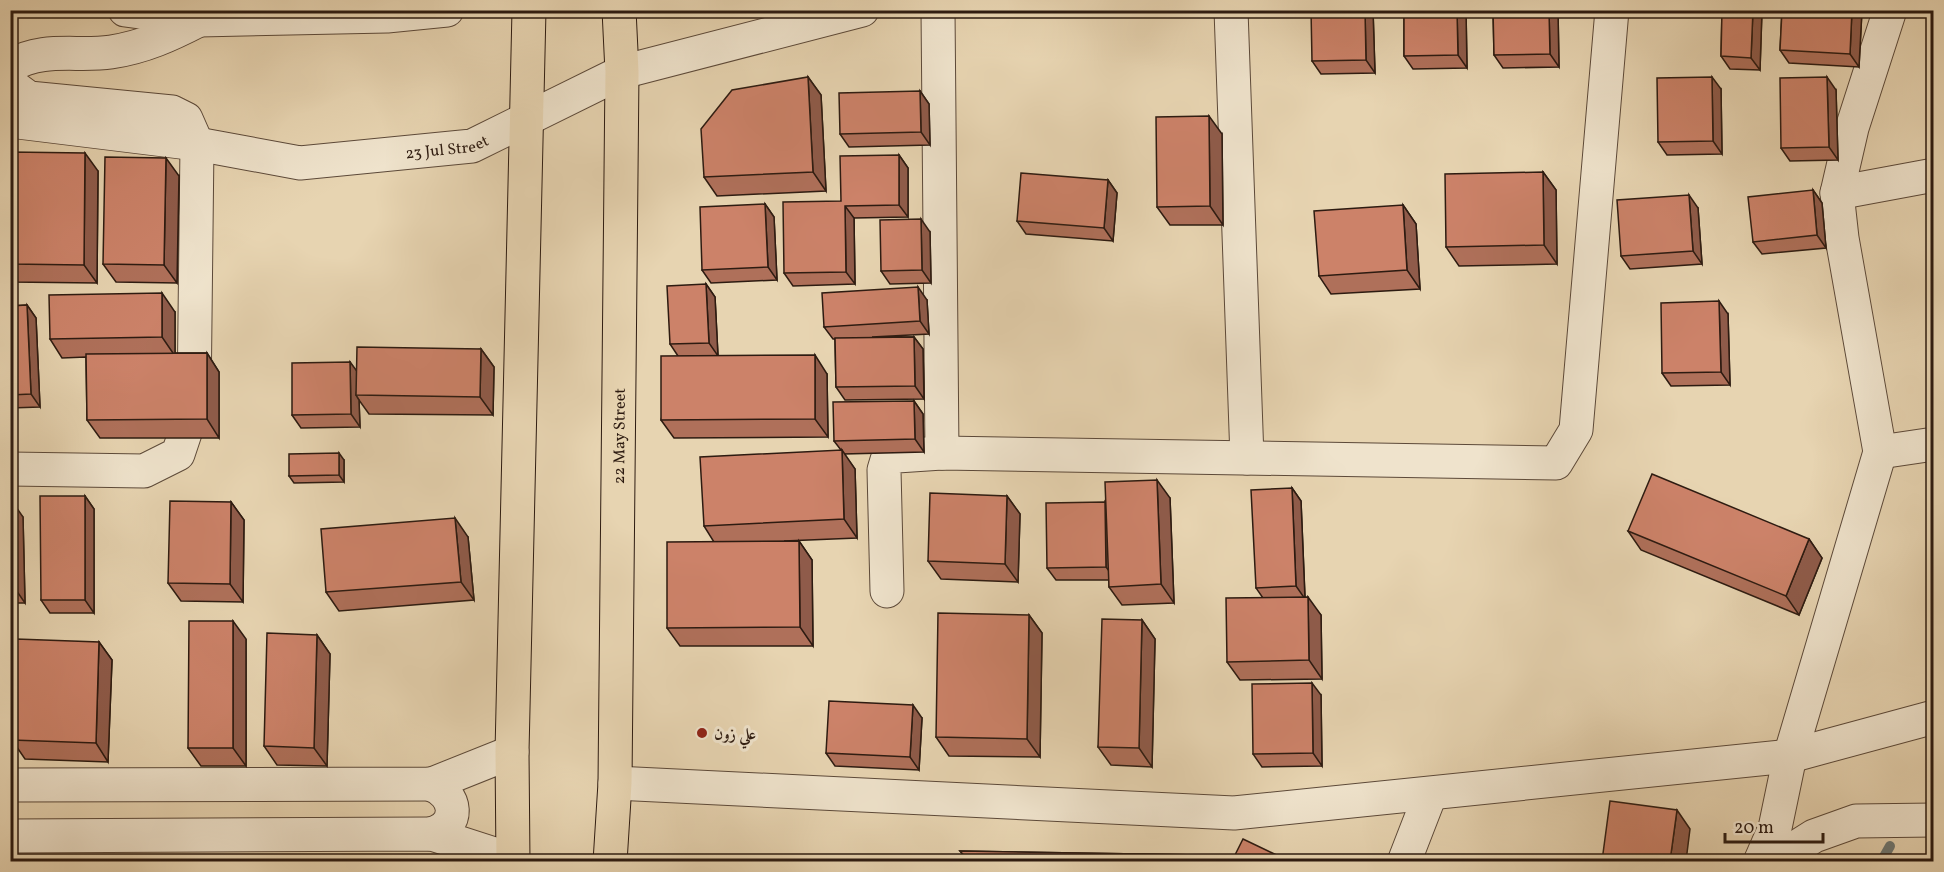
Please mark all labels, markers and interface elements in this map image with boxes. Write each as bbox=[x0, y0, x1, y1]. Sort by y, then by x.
street label: 23 Jul Street bbox=[405, 130, 493, 166]
street label: 22 May Street bbox=[609, 388, 632, 484]
place label: علي زون bbox=[714, 724, 756, 749]
marker: علي زون bbox=[695, 726, 709, 740]
scale bar bbox=[1725, 806, 1822, 844]
text: 20 m bbox=[1734, 816, 1774, 841]

